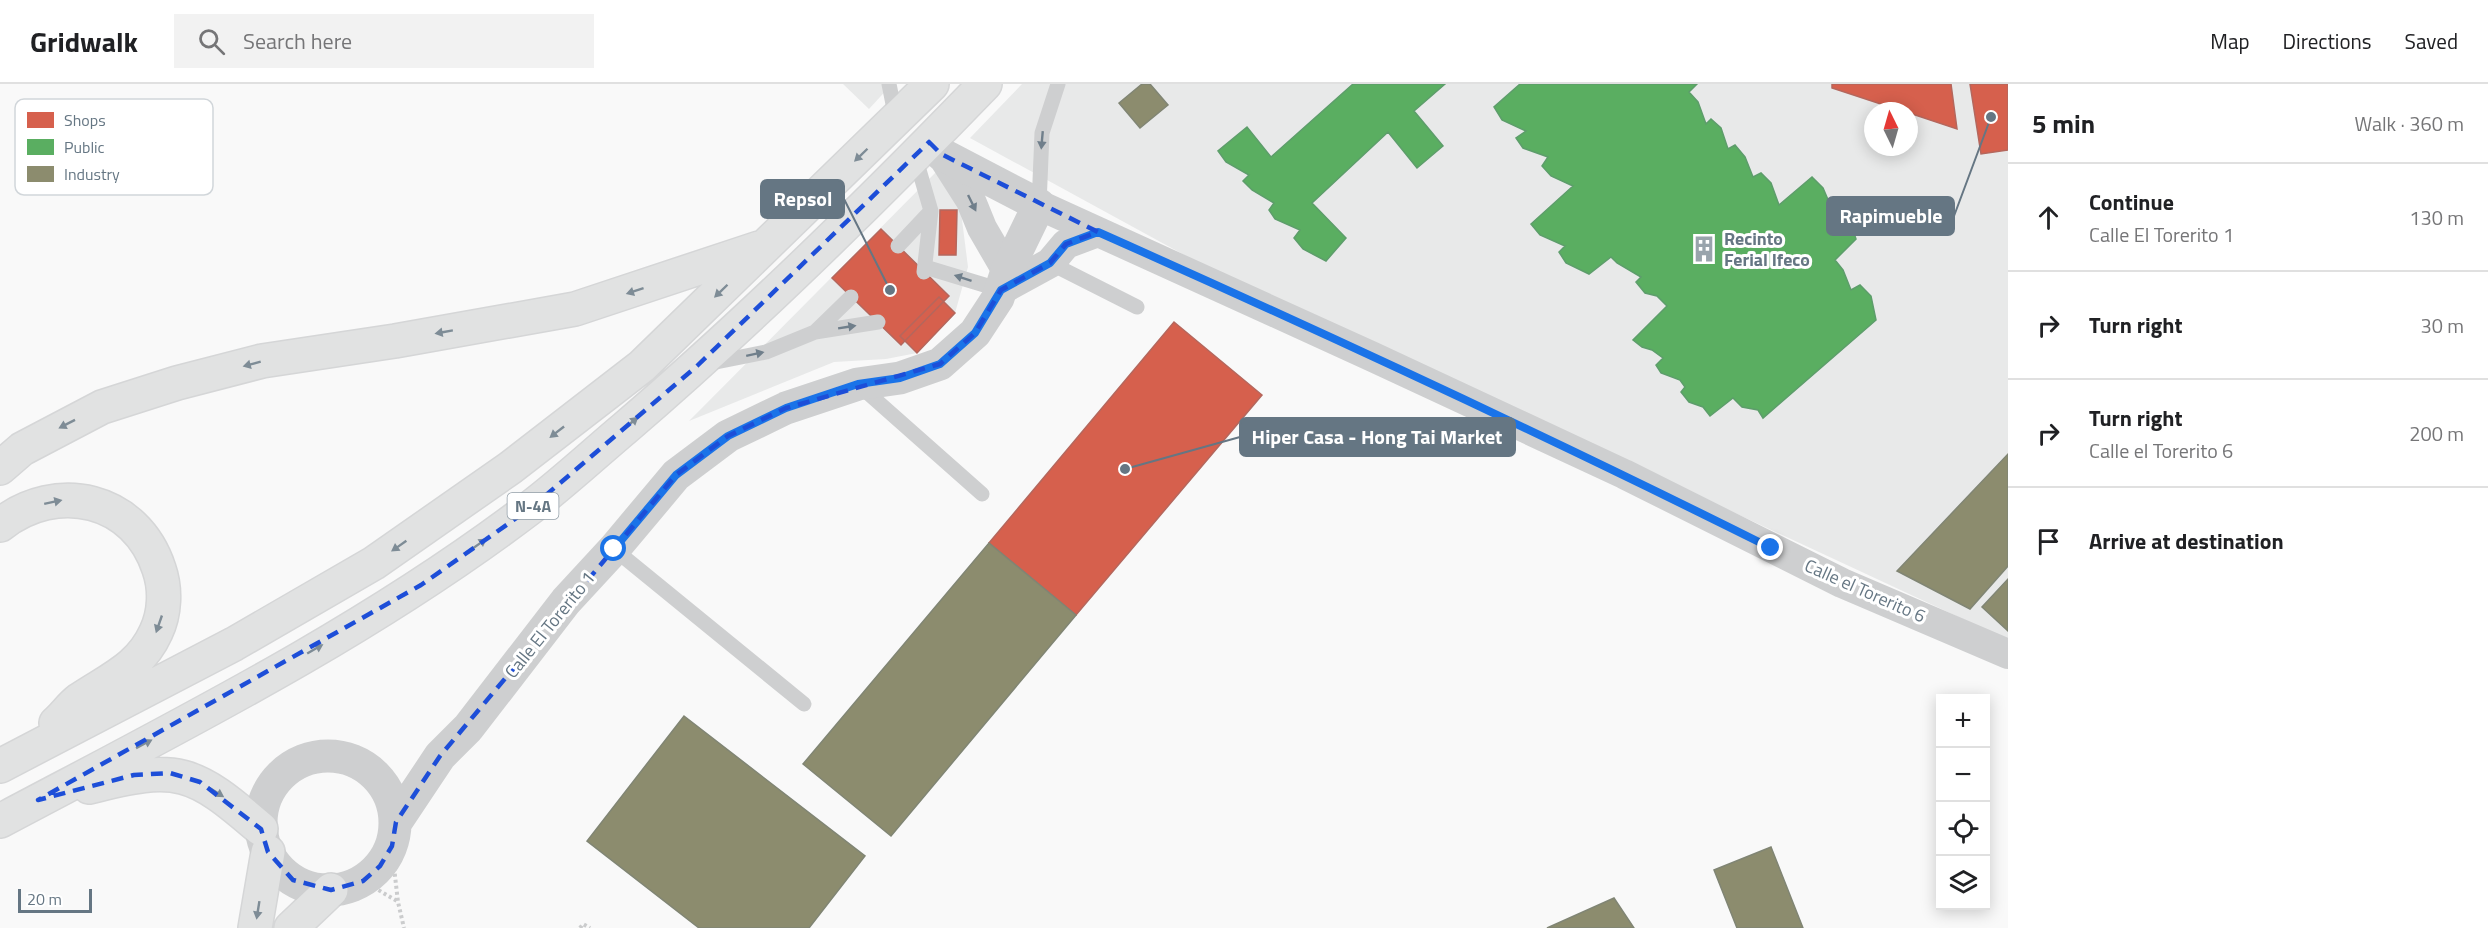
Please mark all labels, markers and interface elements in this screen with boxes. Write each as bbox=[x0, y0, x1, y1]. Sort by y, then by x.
search box bbox=[174, 14, 594, 68]
text: Gridwalk bbox=[30, 20, 138, 63]
text: Search here bbox=[243, 24, 352, 58]
icon: search bbox=[195, 25, 228, 58]
text: Map bbox=[2210, 25, 2250, 57]
text: Directions bbox=[2283, 25, 2372, 57]
text: Saved bbox=[2405, 25, 2458, 57]
legend bbox=[15, 99, 213, 195]
north arrow bbox=[1864, 102, 1918, 156]
text: 5 min bbox=[2032, 104, 2095, 143]
text: Shops bbox=[64, 108, 106, 132]
text: Walk · 360 m bbox=[2355, 108, 2464, 139]
one-way arrow bbox=[1037, 131, 1047, 150]
text: Public bbox=[64, 135, 105, 159]
one-way arrow bbox=[853, 148, 868, 162]
text: Industry bbox=[64, 162, 120, 186]
callout: Repsol bbox=[761, 180, 844, 218]
text: Repsol bbox=[774, 183, 832, 214]
text: Continue bbox=[2089, 185, 2174, 219]
one-way arrow bbox=[967, 195, 976, 212]
callout: Rapimueble bbox=[1827, 197, 1954, 235]
text: Rapimueble bbox=[1839, 200, 1943, 231]
icon: ahead bbox=[2032, 201, 2065, 234]
text: 130 m bbox=[2409, 202, 2464, 233]
text: Calle El Torerito 1 bbox=[2089, 219, 2234, 250]
place label: Recinto Ferial Ifeco bbox=[1724, 225, 1810, 273]
building icon: Recinto Ferial Ifeco bbox=[1689, 234, 1719, 264]
one-way arrow bbox=[954, 273, 972, 283]
one-way arrow bbox=[713, 284, 728, 298]
one-way arrow bbox=[626, 287, 644, 297]
text: Turn right bbox=[2089, 308, 2183, 342]
icon: right bbox=[2032, 309, 2065, 342]
text: 30 m bbox=[2420, 310, 2464, 341]
one-way arrow bbox=[837, 323, 856, 332]
one-way arrow bbox=[435, 328, 454, 337]
one-way arrow bbox=[745, 349, 764, 358]
one-way arrow bbox=[243, 359, 261, 369]
text: Turn right bbox=[2089, 401, 2183, 435]
one-way arrow bbox=[623, 416, 639, 429]
icon: right bbox=[2032, 417, 2065, 450]
callout: Hiper Casa - Hong Tai Market bbox=[1240, 418, 1515, 456]
text: 200 m bbox=[2409, 418, 2464, 449]
one-way arrow bbox=[58, 419, 75, 429]
text: Hiper Casa - Hong Tai Market bbox=[1252, 421, 1502, 452]
one-way arrow bbox=[550, 425, 565, 437]
text: Calle el Torerito 6 bbox=[2089, 435, 2233, 466]
road number: N-4A bbox=[508, 493, 558, 519]
one-way arrow bbox=[44, 497, 63, 506]
text: Arrive at destination bbox=[2089, 524, 2284, 558]
icon: arrive bbox=[2032, 525, 2065, 558]
route end bbox=[1757, 534, 1783, 560]
route start bbox=[600, 535, 626, 561]
one-way arrow bbox=[472, 539, 487, 551]
one-way arrow bbox=[392, 540, 408, 552]
street label: Calle el Torerito 6 bbox=[1800, 552, 1930, 629]
street label: Calle El Torerito 1 bbox=[498, 565, 601, 684]
one-way arrow bbox=[153, 615, 163, 633]
one-way arrow bbox=[307, 643, 323, 654]
map controls bbox=[1936, 694, 1990, 910]
button: + bbox=[1936, 694, 1990, 748]
one-way arrow bbox=[136, 739, 153, 748]
button: − bbox=[1936, 748, 1990, 802]
one-way arrow bbox=[207, 786, 223, 798]
button: locate bbox=[1936, 802, 1990, 856]
button: layers bbox=[1936, 856, 1990, 910]
scale bar bbox=[18, 886, 92, 914]
text: 20 m bbox=[27, 887, 62, 911]
one-way arrow bbox=[253, 901, 262, 920]

